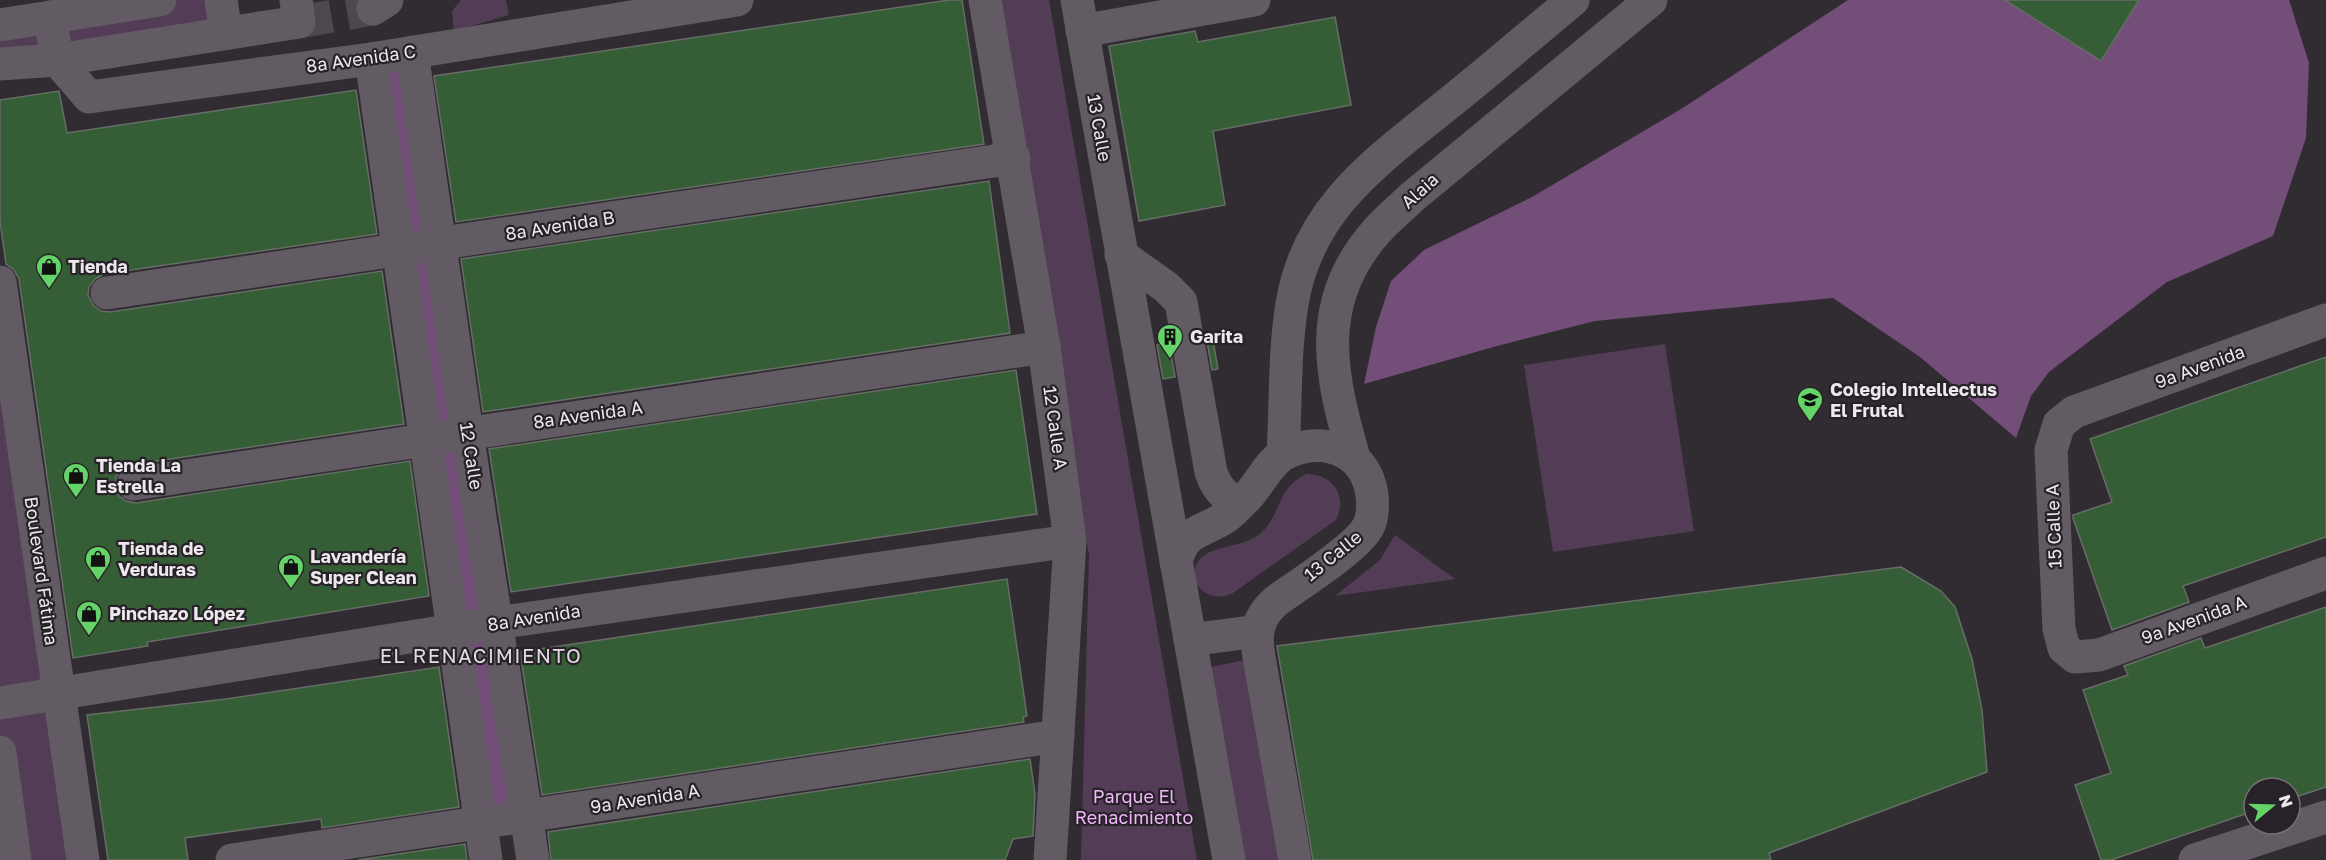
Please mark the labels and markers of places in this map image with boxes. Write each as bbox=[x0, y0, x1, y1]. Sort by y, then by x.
shop icon: Tienda bbox=[34, 252, 64, 290]
place label: Tienda bbox=[68, 255, 128, 277]
building icon: Garita bbox=[1155, 322, 1185, 360]
place label: Garita bbox=[1190, 325, 1243, 347]
place label: Colegio Intellectus El Frutal bbox=[1830, 378, 1997, 421]
school or university icon: Colegio Intellectus El Frutal bbox=[1795, 385, 1825, 423]
place label: Tienda La Estrella bbox=[96, 454, 181, 497]
shop icon: Tienda La Estrella bbox=[61, 461, 91, 499]
place label: Tienda de Verduras bbox=[118, 537, 204, 580]
shop icon: Tienda de Verduras bbox=[83, 544, 113, 582]
place label: Lavandería Super Clean bbox=[310, 545, 417, 588]
shop icon: Lavandería Super Clean bbox=[276, 552, 306, 590]
shop icon: Pinchazo López bbox=[74, 599, 104, 637]
place label: Pinchazo López bbox=[109, 602, 245, 624]

